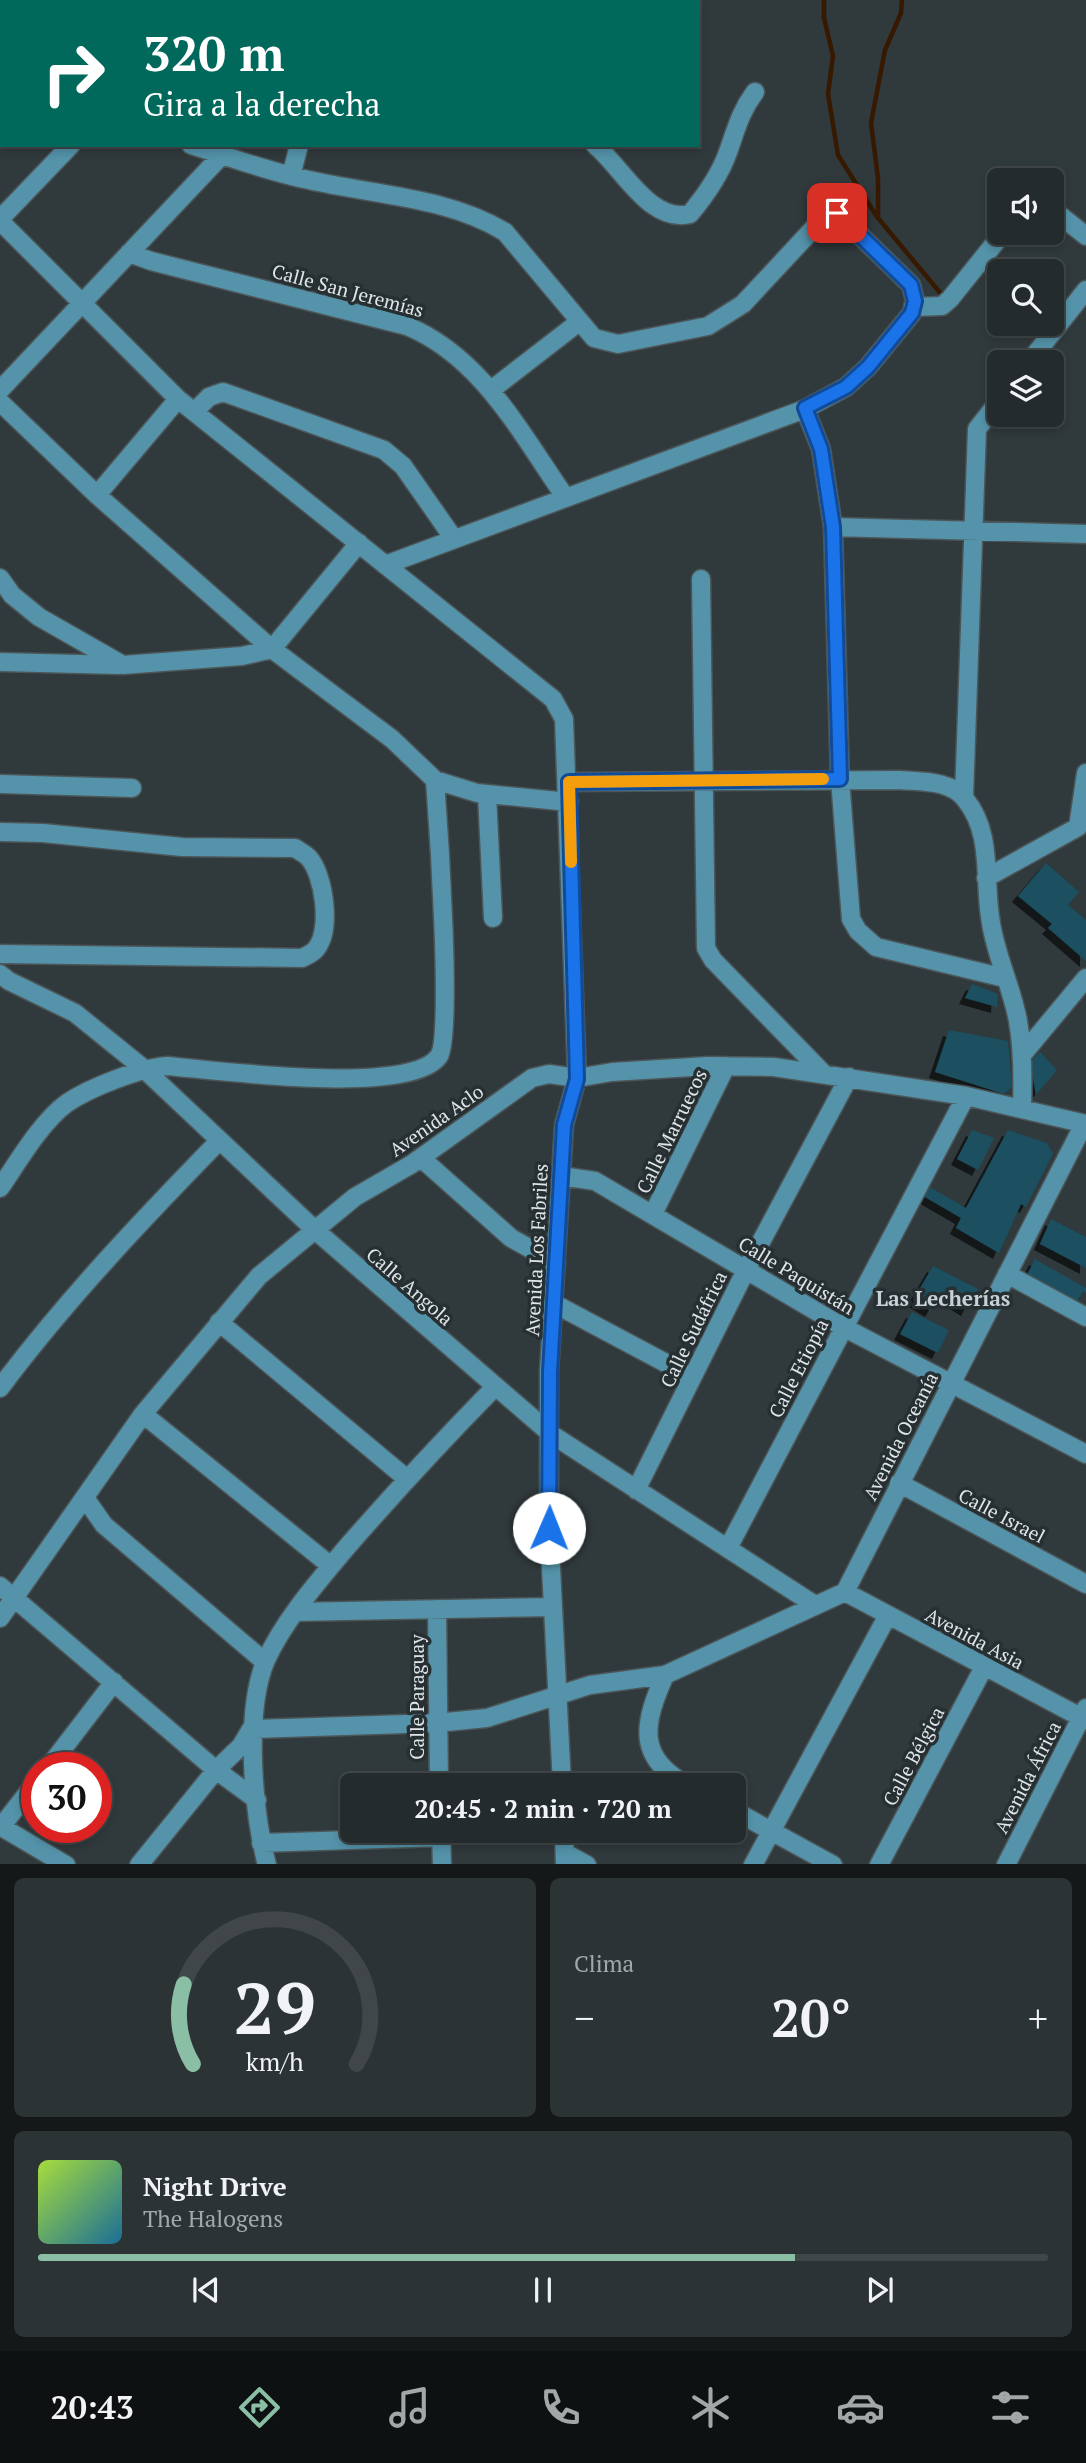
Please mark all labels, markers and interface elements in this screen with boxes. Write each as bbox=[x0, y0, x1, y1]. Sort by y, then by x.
text: 320 m bbox=[143, 20, 285, 85]
icon: right bbox=[28, 28, 119, 119]
text: Gira a la derecha bbox=[143, 83, 380, 125]
map controls bbox=[987, 168, 1064, 427]
button: sound bbox=[987, 168, 1064, 245]
pin bbox=[807, 183, 867, 243]
icon: arrive bbox=[818, 194, 856, 232]
street label: Calle San Jeremías bbox=[269, 258, 427, 322]
button: search bbox=[987, 259, 1064, 336]
button: layers bbox=[987, 350, 1064, 427]
street label: Calle Marruecos bbox=[630, 1064, 712, 1198]
street label: Avenida Aclo bbox=[384, 1078, 488, 1162]
street label: Avenida Los Fabriles bbox=[519, 1163, 553, 1337]
street label: Calle Paquistán bbox=[734, 1230, 860, 1320]
street label: Calle Angola bbox=[361, 1241, 459, 1331]
street label: Calle Sudáfrica bbox=[654, 1266, 732, 1391]
district label: Las Lecherías bbox=[876, 1284, 1010, 1312]
street label: Calle Etiopía bbox=[762, 1314, 834, 1422]
street label: Avenida Oceanía bbox=[857, 1367, 943, 1504]
street label: Calle Israel bbox=[954, 1482, 1050, 1548]
position arrow bbox=[512, 1491, 586, 1565]
street label: Avenida Asia bbox=[921, 1602, 1029, 1675]
street label: Calle Paraguay bbox=[404, 1634, 429, 1760]
street label: Calle Bélgica bbox=[876, 1702, 950, 1810]
street label: Avenida África bbox=[988, 1716, 1066, 1837]
speed limit sign: 30 bbox=[21, 1752, 112, 1843]
text: 20:45 · 2 min · 720 m bbox=[414, 1791, 672, 1825]
text: Clima bbox=[574, 1948, 634, 1979]
text: 29 bbox=[234, 1958, 316, 2055]
text: 20° bbox=[771, 1983, 851, 2052]
text: − bbox=[574, 1993, 594, 2043]
text: + bbox=[1028, 1993, 1048, 2043]
text: km/h bbox=[246, 2044, 304, 2077]
text: Night Drive bbox=[143, 2169, 287, 2203]
text: The Halogens bbox=[143, 2203, 283, 2234]
icon: previous bbox=[187, 2271, 225, 2309]
icon: pause bbox=[524, 2271, 562, 2309]
icon: next bbox=[861, 2271, 899, 2309]
icon: directions bbox=[235, 2383, 284, 2432]
icon: music bbox=[385, 2383, 434, 2432]
icon: phone bbox=[536, 2383, 585, 2432]
icon: climate bbox=[686, 2383, 735, 2432]
icon: car bbox=[836, 2383, 885, 2432]
icon: filters bbox=[986, 2383, 1035, 2432]
text: 20:43 bbox=[51, 2386, 134, 2428]

